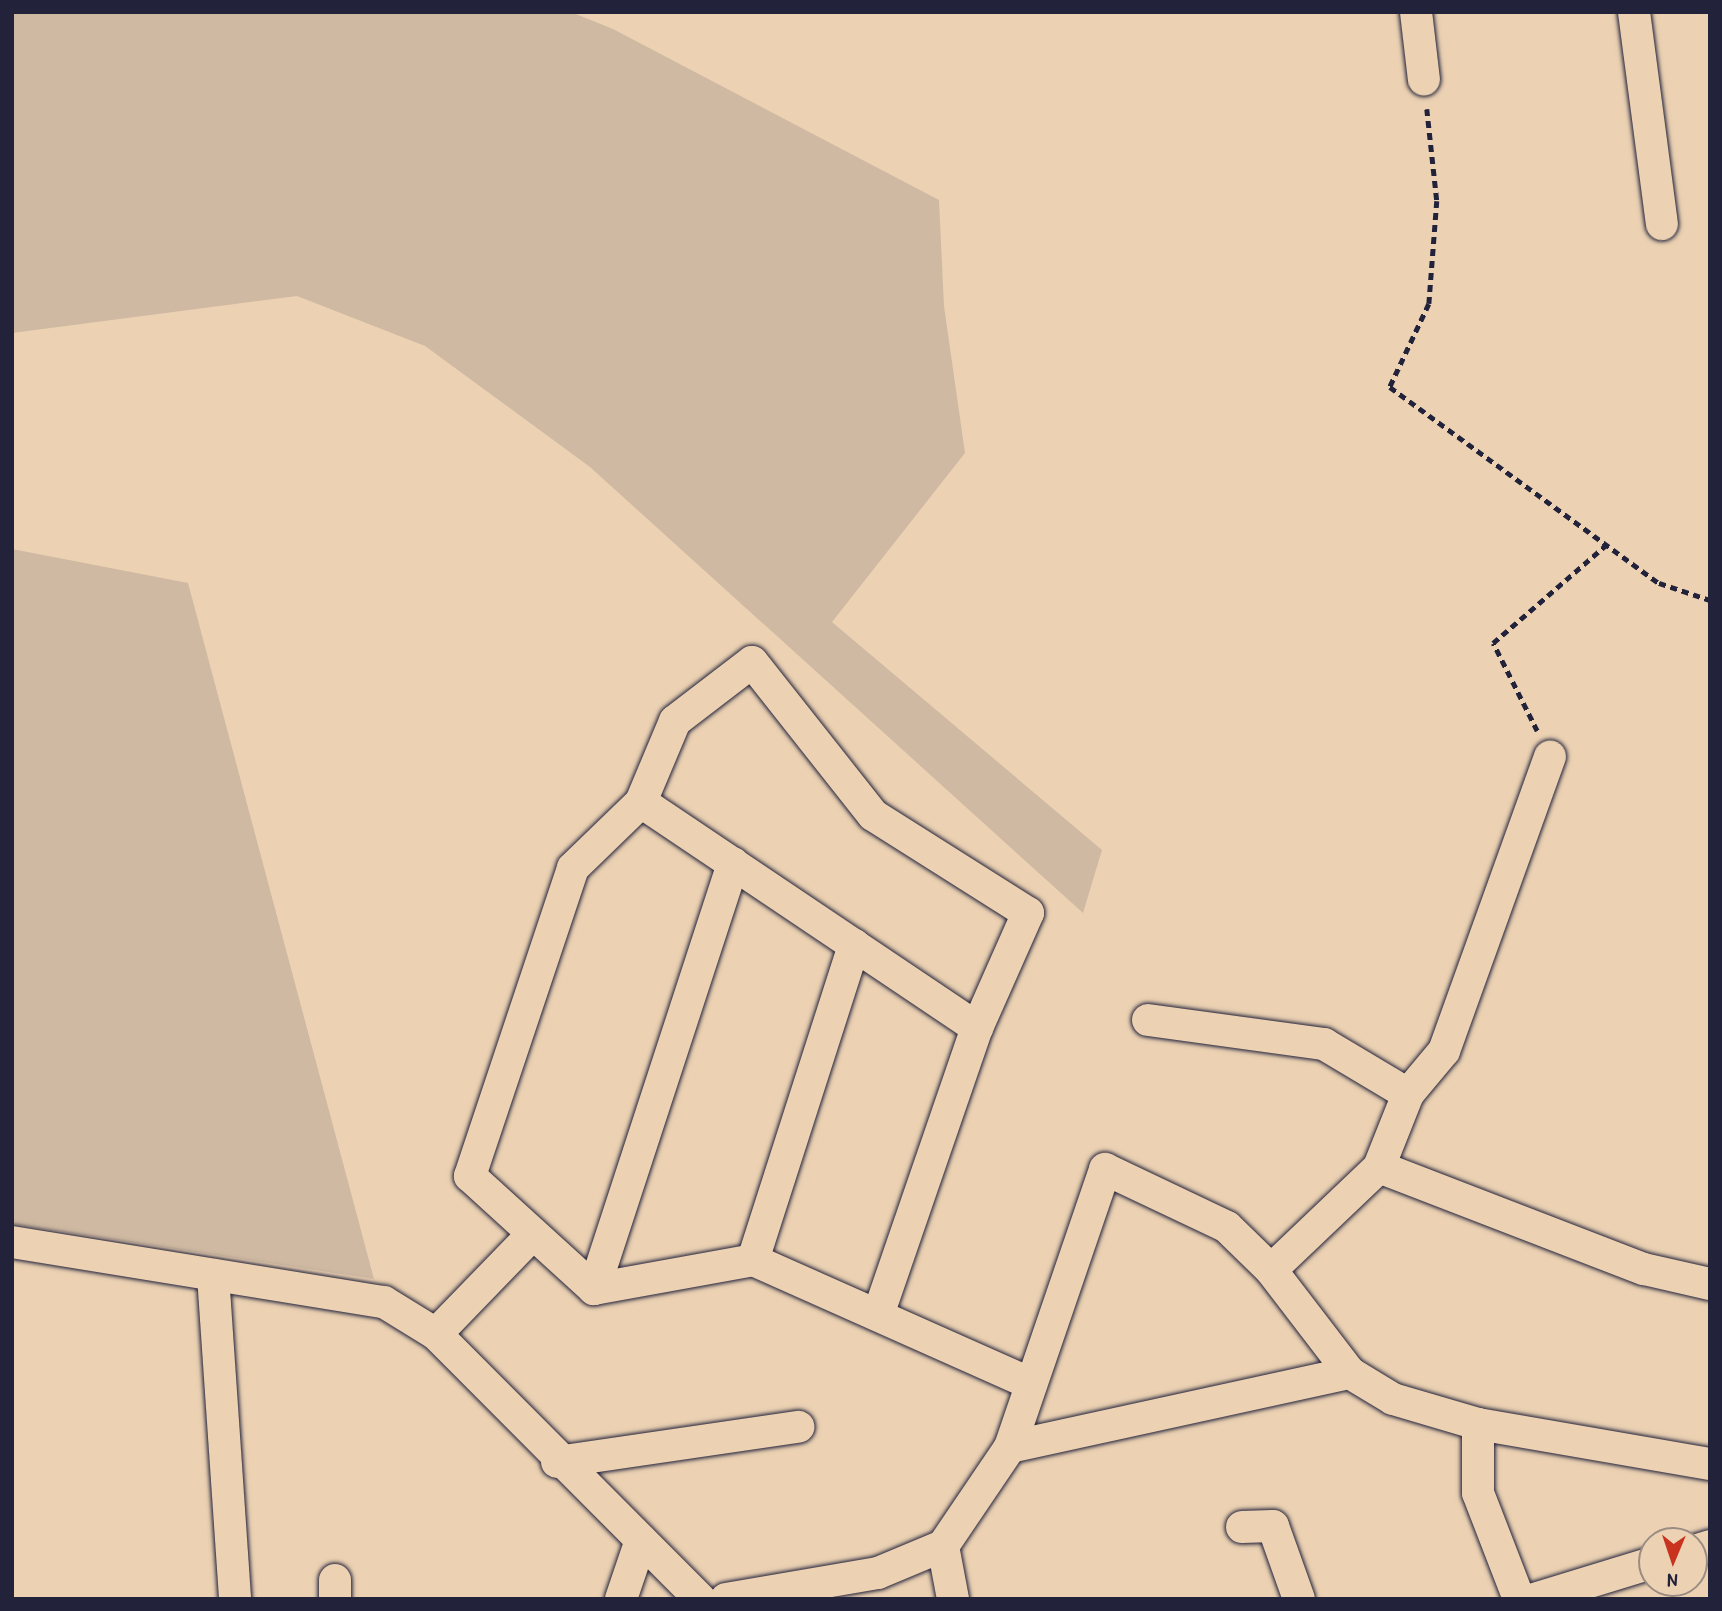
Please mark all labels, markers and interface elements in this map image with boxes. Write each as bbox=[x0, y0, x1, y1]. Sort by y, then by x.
north arrow bbox=[1638, 1527, 1708, 1597]
text: N bbox=[1667, 1568, 1678, 1594]

